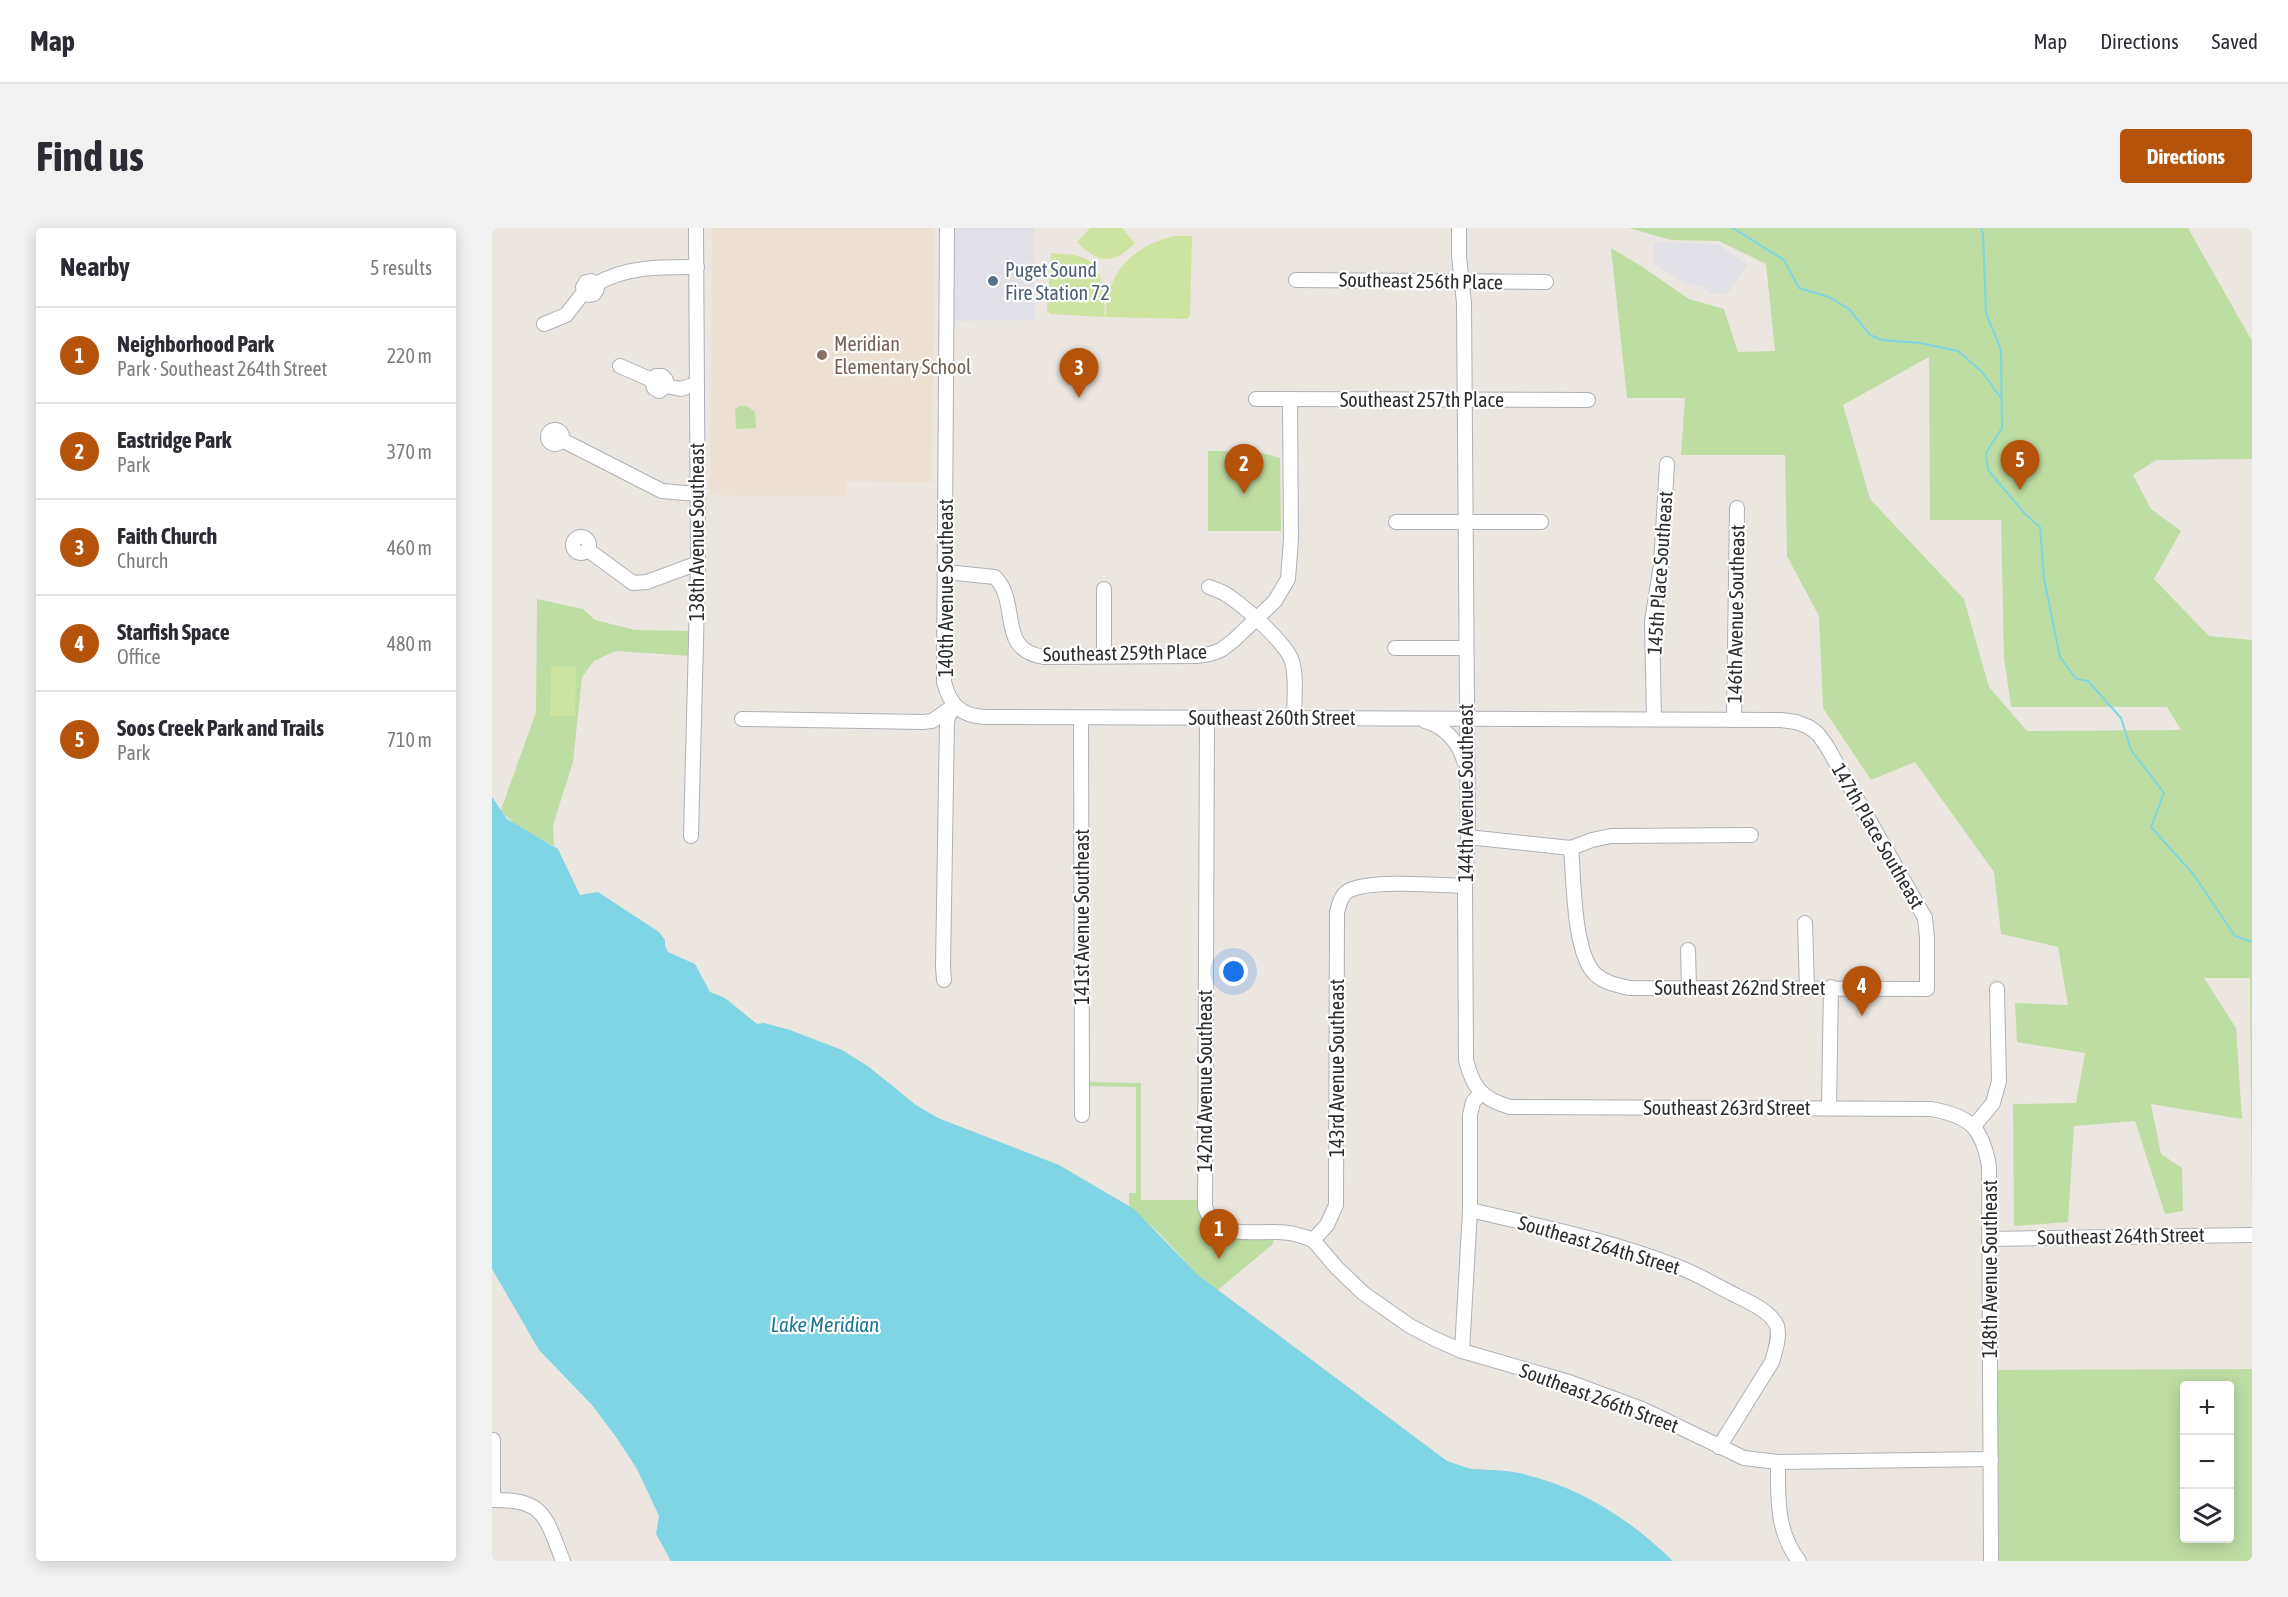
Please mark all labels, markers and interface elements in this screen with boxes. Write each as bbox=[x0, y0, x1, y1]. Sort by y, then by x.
text: Map bbox=[30, 25, 75, 57]
text: Map bbox=[2033, 29, 2067, 53]
text: Directions bbox=[2100, 29, 2179, 53]
text: Saved bbox=[2212, 29, 2258, 53]
button: Directions bbox=[2120, 129, 2252, 183]
text: Find us bbox=[36, 132, 144, 180]
text: Nearby bbox=[60, 252, 130, 282]
text: 5 results bbox=[370, 256, 432, 279]
place label: Puget Sound Fire Station 72 bbox=[1005, 258, 1110, 304]
street label: Southeast 256th Place bbox=[1339, 268, 1503, 293]
marker: Puget Sound Fire Station 72 bbox=[986, 274, 1000, 288]
text: Neighborhood Park bbox=[117, 331, 274, 357]
place label: Meridian Elementary School bbox=[834, 332, 972, 378]
text: 1 bbox=[75, 344, 84, 367]
text: 220 m bbox=[387, 344, 432, 367]
marker: Meridian Elementary School bbox=[815, 348, 829, 362]
pin: 3 bbox=[1060, 348, 1098, 398]
text: Park · Southeast 264th Street bbox=[117, 357, 327, 380]
street label: Southeast 257th Place bbox=[1340, 388, 1504, 411]
text: Eastridge Park bbox=[117, 427, 231, 453]
text: 2 bbox=[75, 440, 84, 463]
text: 370 m bbox=[387, 440, 432, 463]
pin: 5 bbox=[2000, 440, 2039, 490]
street label: 138th Avenue Southeast bbox=[685, 442, 708, 621]
pin: 2 bbox=[1224, 444, 1263, 494]
text: Park bbox=[117, 453, 150, 476]
street label: 145th Place Southeast bbox=[1642, 490, 1677, 656]
street label: 140th Avenue Southeast bbox=[934, 498, 957, 677]
text: Faith Church bbox=[117, 523, 217, 549]
street label: 146th Avenue Southeast bbox=[1722, 524, 1749, 703]
text: 3 bbox=[75, 536, 84, 559]
text: 460 m bbox=[387, 536, 432, 559]
text: Church bbox=[117, 549, 168, 572]
text: Starfish Space bbox=[117, 619, 230, 645]
text: 4 bbox=[75, 632, 84, 655]
text: 480 m bbox=[387, 632, 432, 655]
street label: Southeast 259th Place bbox=[1043, 640, 1207, 665]
text: Office bbox=[117, 645, 161, 668]
street label: 144th Avenue Southeast bbox=[1454, 703, 1477, 882]
street label: Southeast 260th Street bbox=[1188, 706, 1356, 729]
text: Soos Creek Park and Trails bbox=[117, 715, 324, 741]
text: 5 bbox=[75, 728, 84, 751]
text: 710 m bbox=[387, 728, 432, 751]
text: Park bbox=[117, 741, 150, 764]
street label: 147th Place Southeast bbox=[1827, 759, 1930, 913]
street label: 141st Avenue Southeast bbox=[1070, 829, 1093, 1005]
your location bbox=[1219, 957, 1248, 986]
pin: 4 bbox=[1842, 966, 1882, 1016]
street label: Southeast 262nd Street bbox=[1655, 976, 1826, 999]
street label: 143rd Avenue Southeast bbox=[1325, 978, 1348, 1157]
street label: 142nd Avenue Southeast bbox=[1193, 990, 1216, 1172]
street label: Southeast 263rd Street bbox=[1643, 1096, 1811, 1119]
street label: 148th Avenue Southeast bbox=[1978, 1179, 2001, 1358]
pin: 1 bbox=[1200, 1210, 1238, 1259]
street label: Southeast 264th Street bbox=[1516, 1210, 1683, 1279]
street label: Southeast 264th Street bbox=[2037, 1223, 2205, 1248]
water label: Lake Meridian bbox=[771, 1312, 879, 1336]
street label: Southeast 266th Street bbox=[1517, 1358, 1682, 1437]
map controls bbox=[2180, 1381, 2234, 1543]
button: + bbox=[2180, 1381, 2234, 1435]
button: − bbox=[2180, 1435, 2234, 1489]
button: layers bbox=[2180, 1489, 2234, 1543]

